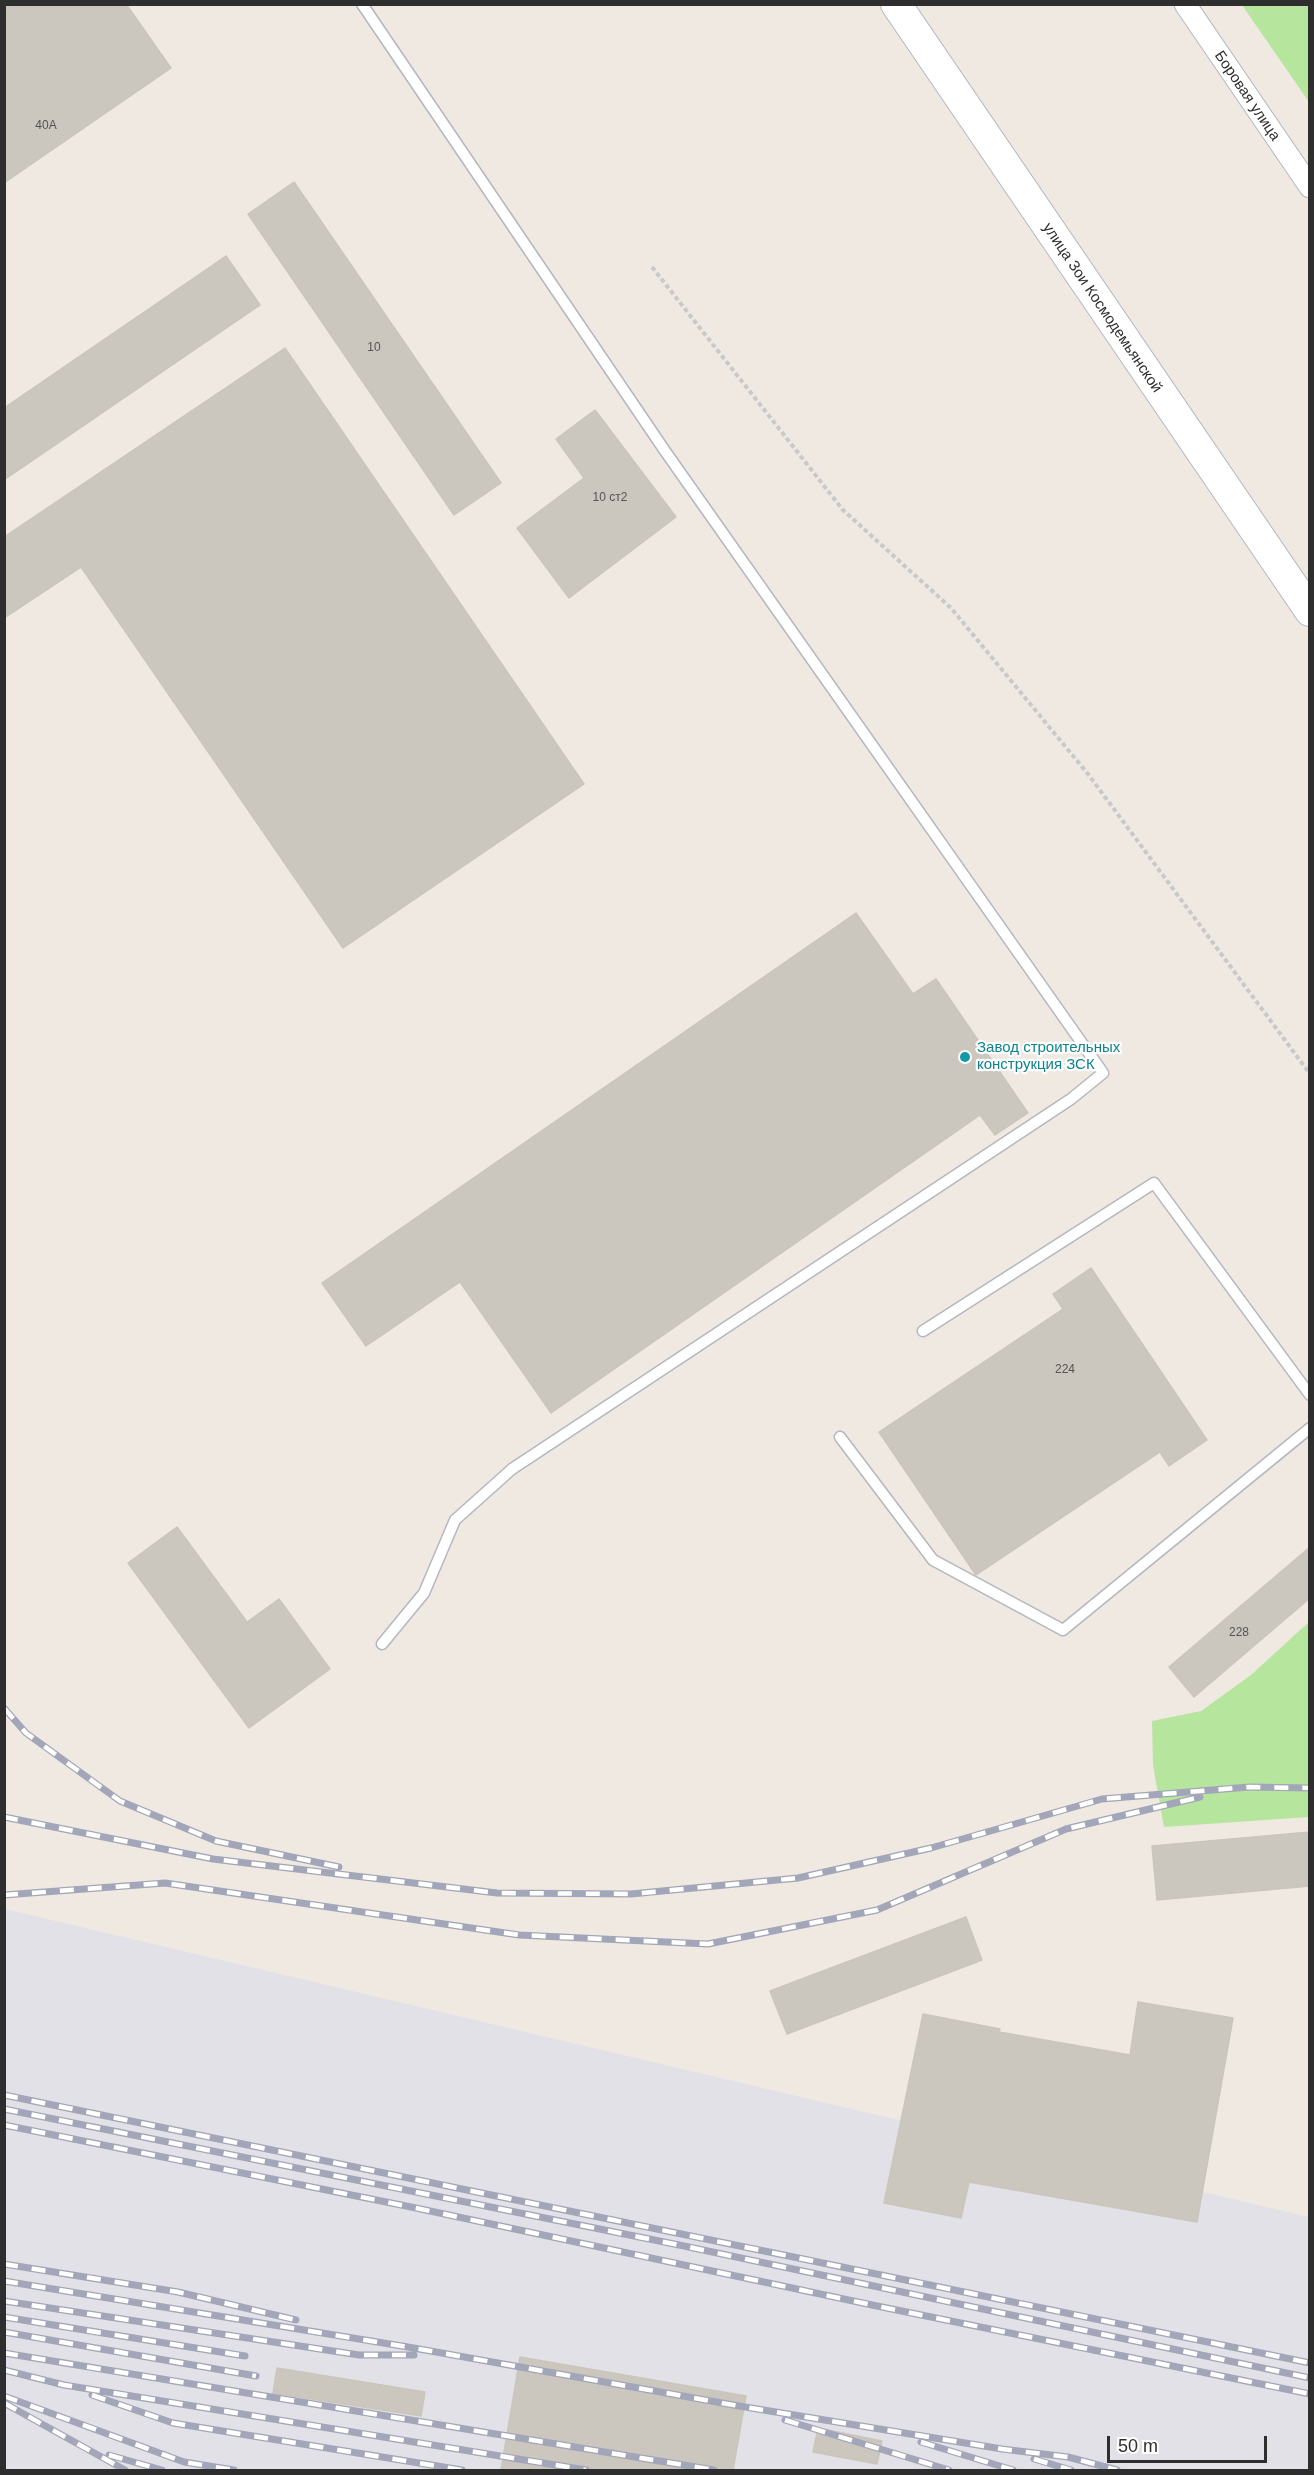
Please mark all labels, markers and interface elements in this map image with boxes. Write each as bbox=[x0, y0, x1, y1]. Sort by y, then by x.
street label: Боровая улица bbox=[1210, 48, 1284, 144]
house number: 40А bbox=[35, 119, 57, 133]
street label: улица Зои Космодемьянской bbox=[1038, 220, 1166, 396]
house number: 10 bbox=[367, 341, 381, 355]
house number: 10 ст2 bbox=[593, 491, 627, 505]
place label: Завод строительных конструкция ЗСК bbox=[977, 1039, 1120, 1074]
marker: Завод строительных конструкция ЗСК bbox=[958, 1050, 972, 1064]
house number: 224 bbox=[1055, 1363, 1075, 1377]
house number: 228 bbox=[1229, 1626, 1249, 1640]
scale bar bbox=[1110, 2424, 1270, 2462]
text: 50 m bbox=[1118, 2436, 1158, 2456]

